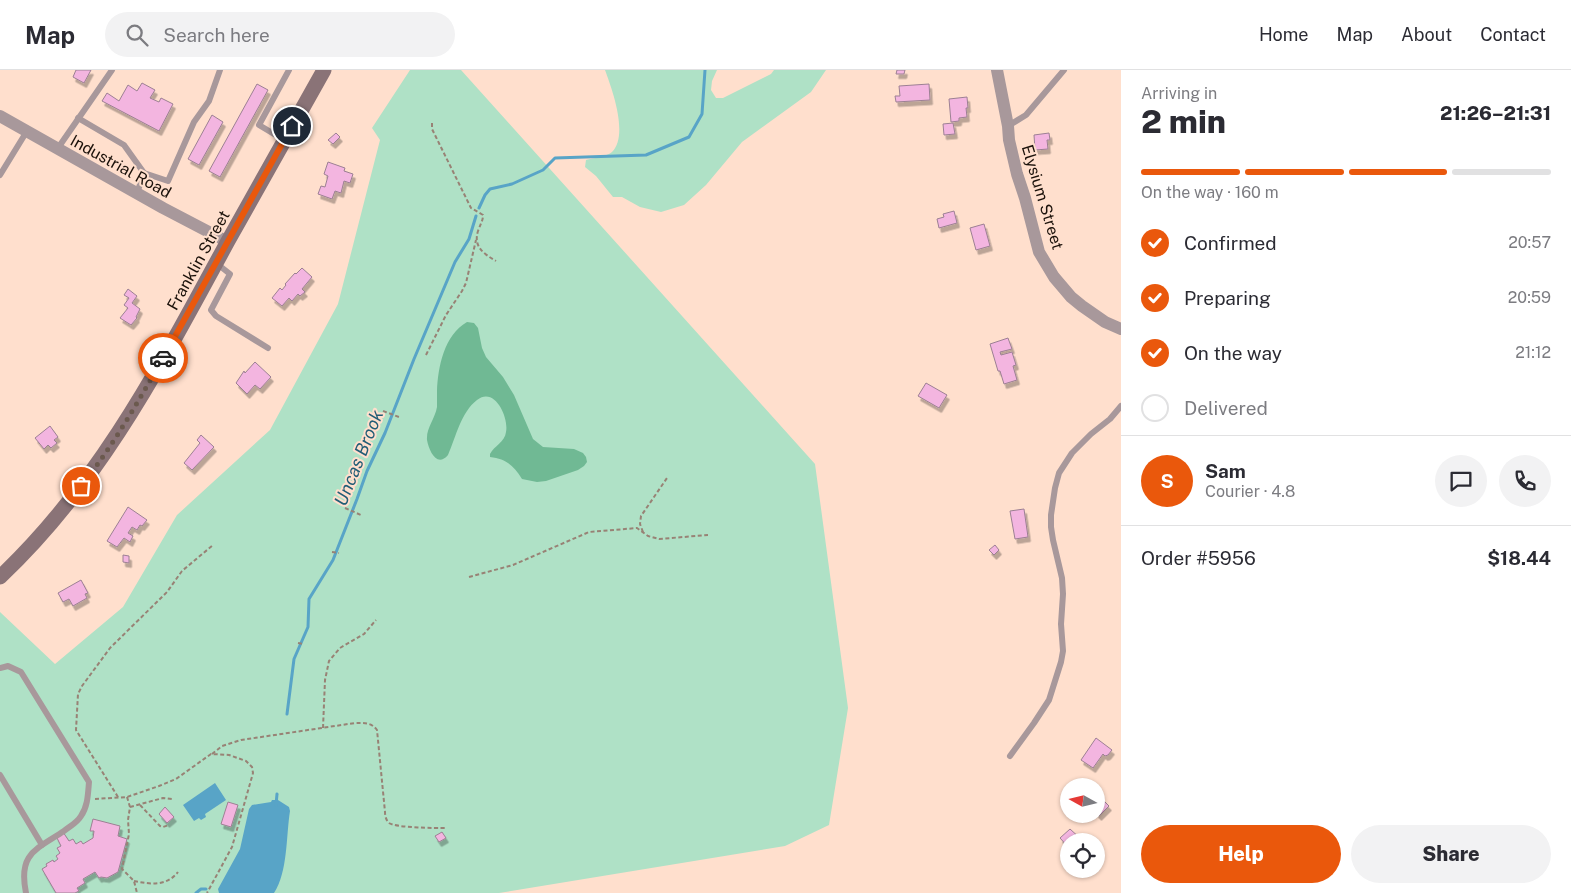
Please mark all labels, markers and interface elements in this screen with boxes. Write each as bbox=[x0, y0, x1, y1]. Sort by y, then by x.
search box bbox=[105, 12, 455, 57]
text: Map bbox=[25, 21, 75, 49]
icon: search bbox=[123, 21, 151, 49]
text: Search here bbox=[163, 24, 270, 46]
text: Home bbox=[1259, 24, 1309, 45]
text: Map bbox=[1337, 24, 1373, 45]
text: About bbox=[1401, 24, 1452, 45]
text: Contact bbox=[1480, 24, 1546, 45]
text: Arriving in bbox=[1141, 84, 1217, 103]
text: 21:26–21:31 bbox=[1440, 102, 1551, 124]
text: 2 min bbox=[1141, 103, 1226, 140]
pin bbox=[271, 105, 313, 147]
icon: home bbox=[278, 112, 306, 140]
street label: Industrial Road bbox=[67, 131, 175, 202]
street label: Elysium Street bbox=[1018, 142, 1067, 252]
text: On the way · 160 m bbox=[1141, 183, 1279, 202]
street label: Franklin Street bbox=[163, 207, 234, 313]
icon: check bbox=[1141, 229, 1169, 257]
text: Confirmed bbox=[1184, 232, 1277, 254]
text: 20:57 bbox=[1508, 233, 1551, 252]
icon: check bbox=[1141, 284, 1169, 312]
text: Preparing bbox=[1184, 287, 1271, 309]
text: 20:59 bbox=[1508, 288, 1551, 307]
courier bbox=[138, 333, 188, 383]
icon: check bbox=[1141, 339, 1169, 367]
text: On the way bbox=[1184, 342, 1282, 364]
text: 21:12 bbox=[1515, 343, 1551, 362]
icon: car bbox=[149, 344, 177, 372]
text: Delivered bbox=[1184, 397, 1268, 419]
water label: Uncas Brook bbox=[330, 407, 387, 509]
button: chat bbox=[1435, 455, 1487, 507]
button: phone bbox=[1499, 455, 1551, 507]
text: Sam bbox=[1205, 460, 1246, 482]
pin bbox=[60, 465, 102, 507]
text: S bbox=[1160, 470, 1174, 492]
icon: bag bbox=[67, 472, 95, 500]
text: Courier · 4.8 bbox=[1205, 482, 1295, 501]
text: Order #5956 bbox=[1141, 547, 1256, 569]
text: $18.44 bbox=[1487, 547, 1551, 569]
north arrow bbox=[1060, 778, 1105, 822]
map controls bbox=[1060, 778, 1105, 878]
button: Help bbox=[1141, 825, 1341, 883]
button: Share bbox=[1351, 825, 1551, 883]
button: locate bbox=[1060, 833, 1105, 878]

